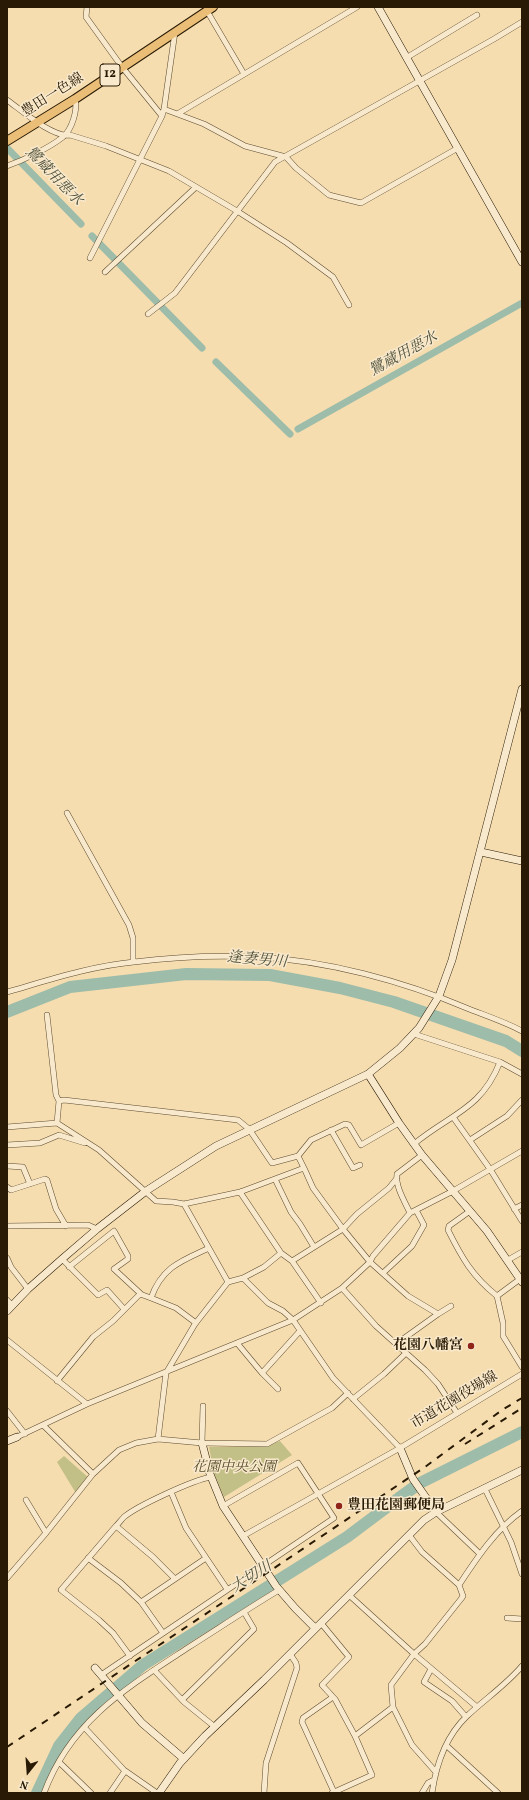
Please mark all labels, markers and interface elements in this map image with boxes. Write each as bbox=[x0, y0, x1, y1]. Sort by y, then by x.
road number: 12 bbox=[100, 64, 120, 86]
street label: 豊田一色線 bbox=[19, 70, 87, 122]
water label: 鷺蔵用悪水 bbox=[20, 144, 86, 210]
water label: 鷺蔵用悪水 bbox=[367, 329, 441, 381]
water label: 逢妻男川 bbox=[226, 949, 288, 973]
place label: 花園八幡宮 bbox=[393, 1338, 463, 1354]
marker: 花園八幡宮 bbox=[466, 1341, 476, 1351]
street label: 市道花園役場線 bbox=[409, 1369, 501, 1433]
park label: 花園中央公園 bbox=[192, 1460, 276, 1476]
place label: 豊田花園郵便局 bbox=[347, 1498, 445, 1514]
marker: 豊田花園郵便局 bbox=[334, 1501, 344, 1511]
water label: 大切川 bbox=[228, 1558, 276, 1598]
north arrow bbox=[8, 1752, 48, 1792]
text: N bbox=[18, 1776, 30, 1792]

